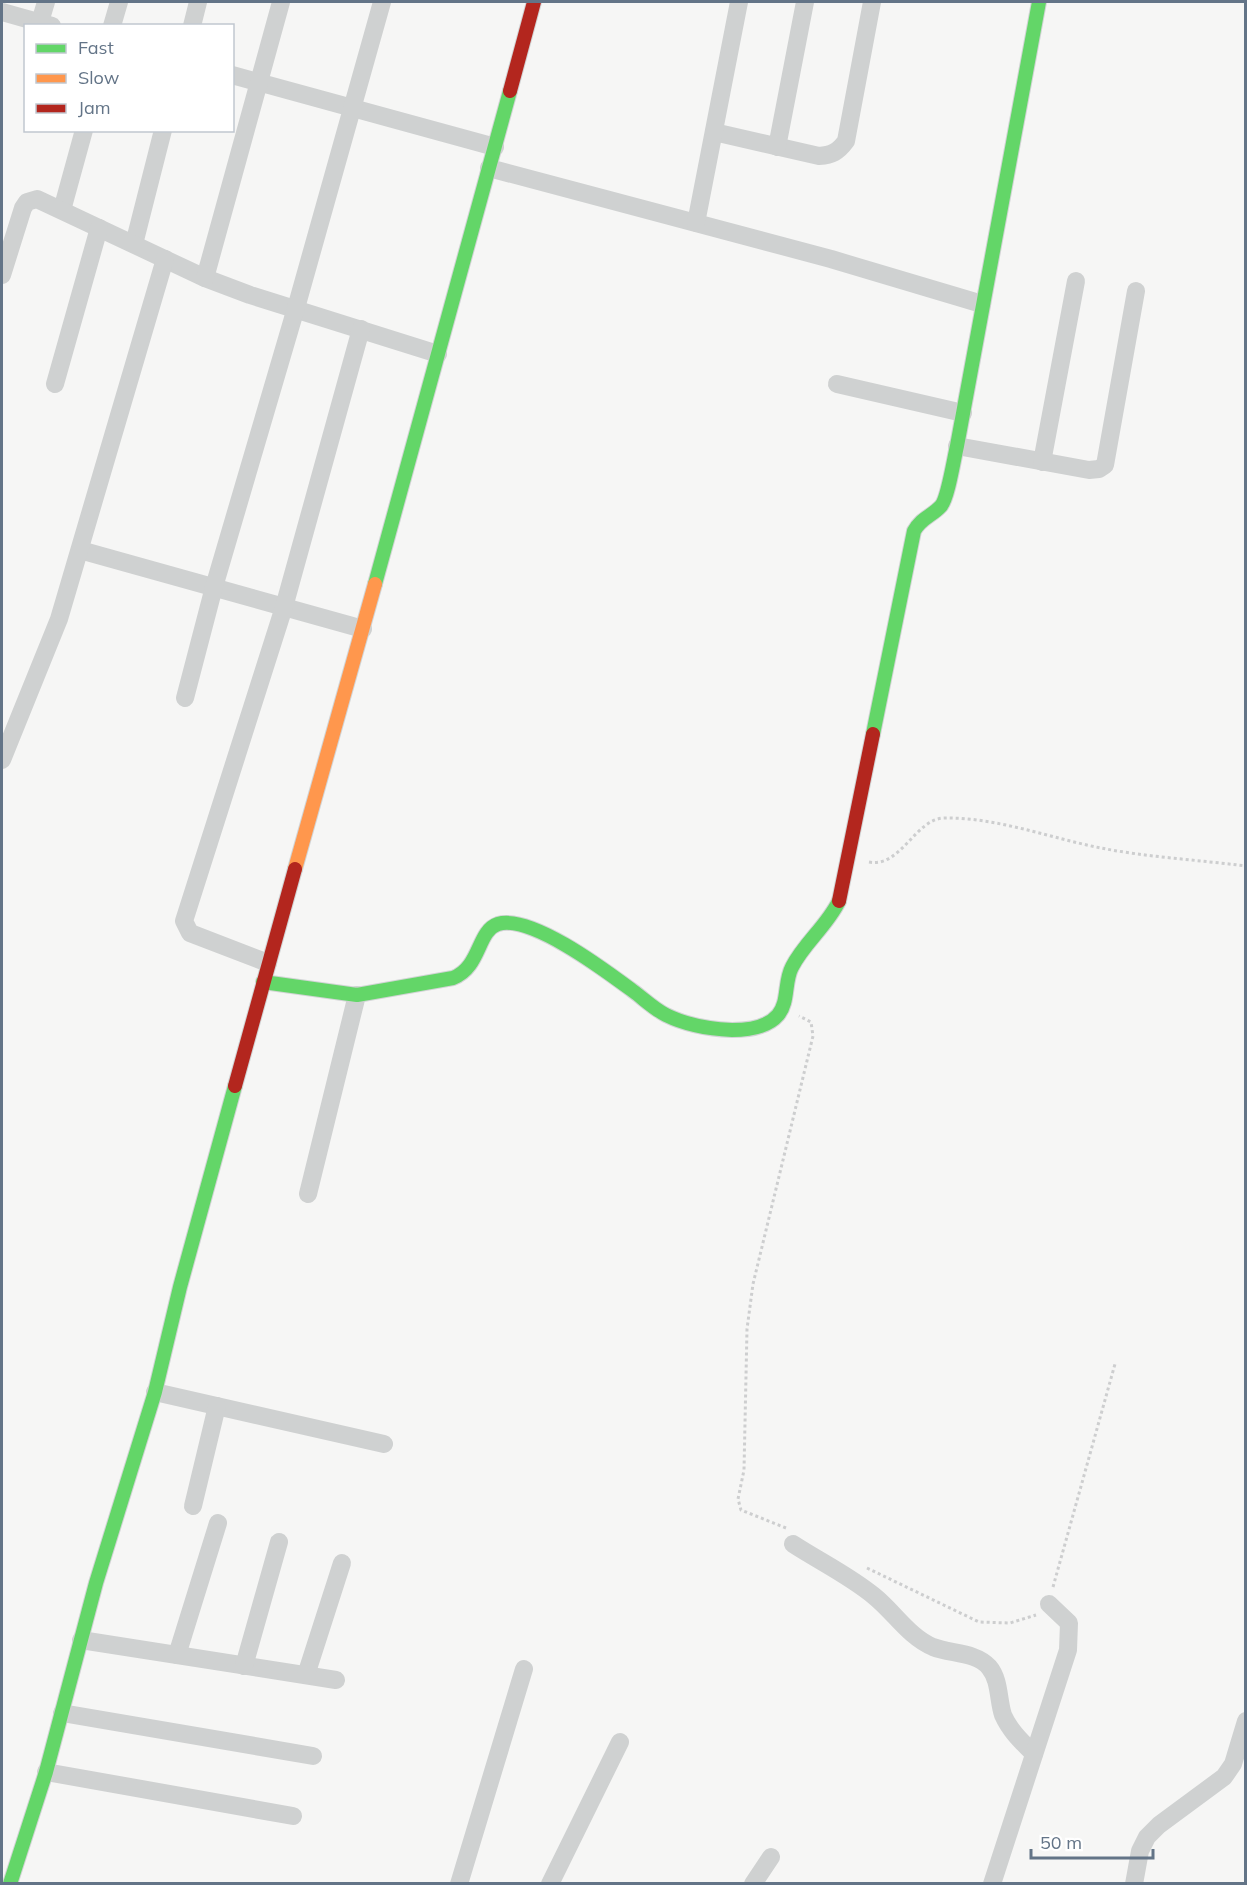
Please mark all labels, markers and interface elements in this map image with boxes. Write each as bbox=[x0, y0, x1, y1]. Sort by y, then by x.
legend bbox=[24, 24, 234, 132]
text: Fast bbox=[78, 36, 114, 59]
text: Slow bbox=[78, 66, 120, 89]
text: Jam bbox=[78, 96, 111, 119]
scale bar bbox=[1031, 1822, 1152, 1860]
text: 50 m bbox=[1040, 1831, 1082, 1854]

